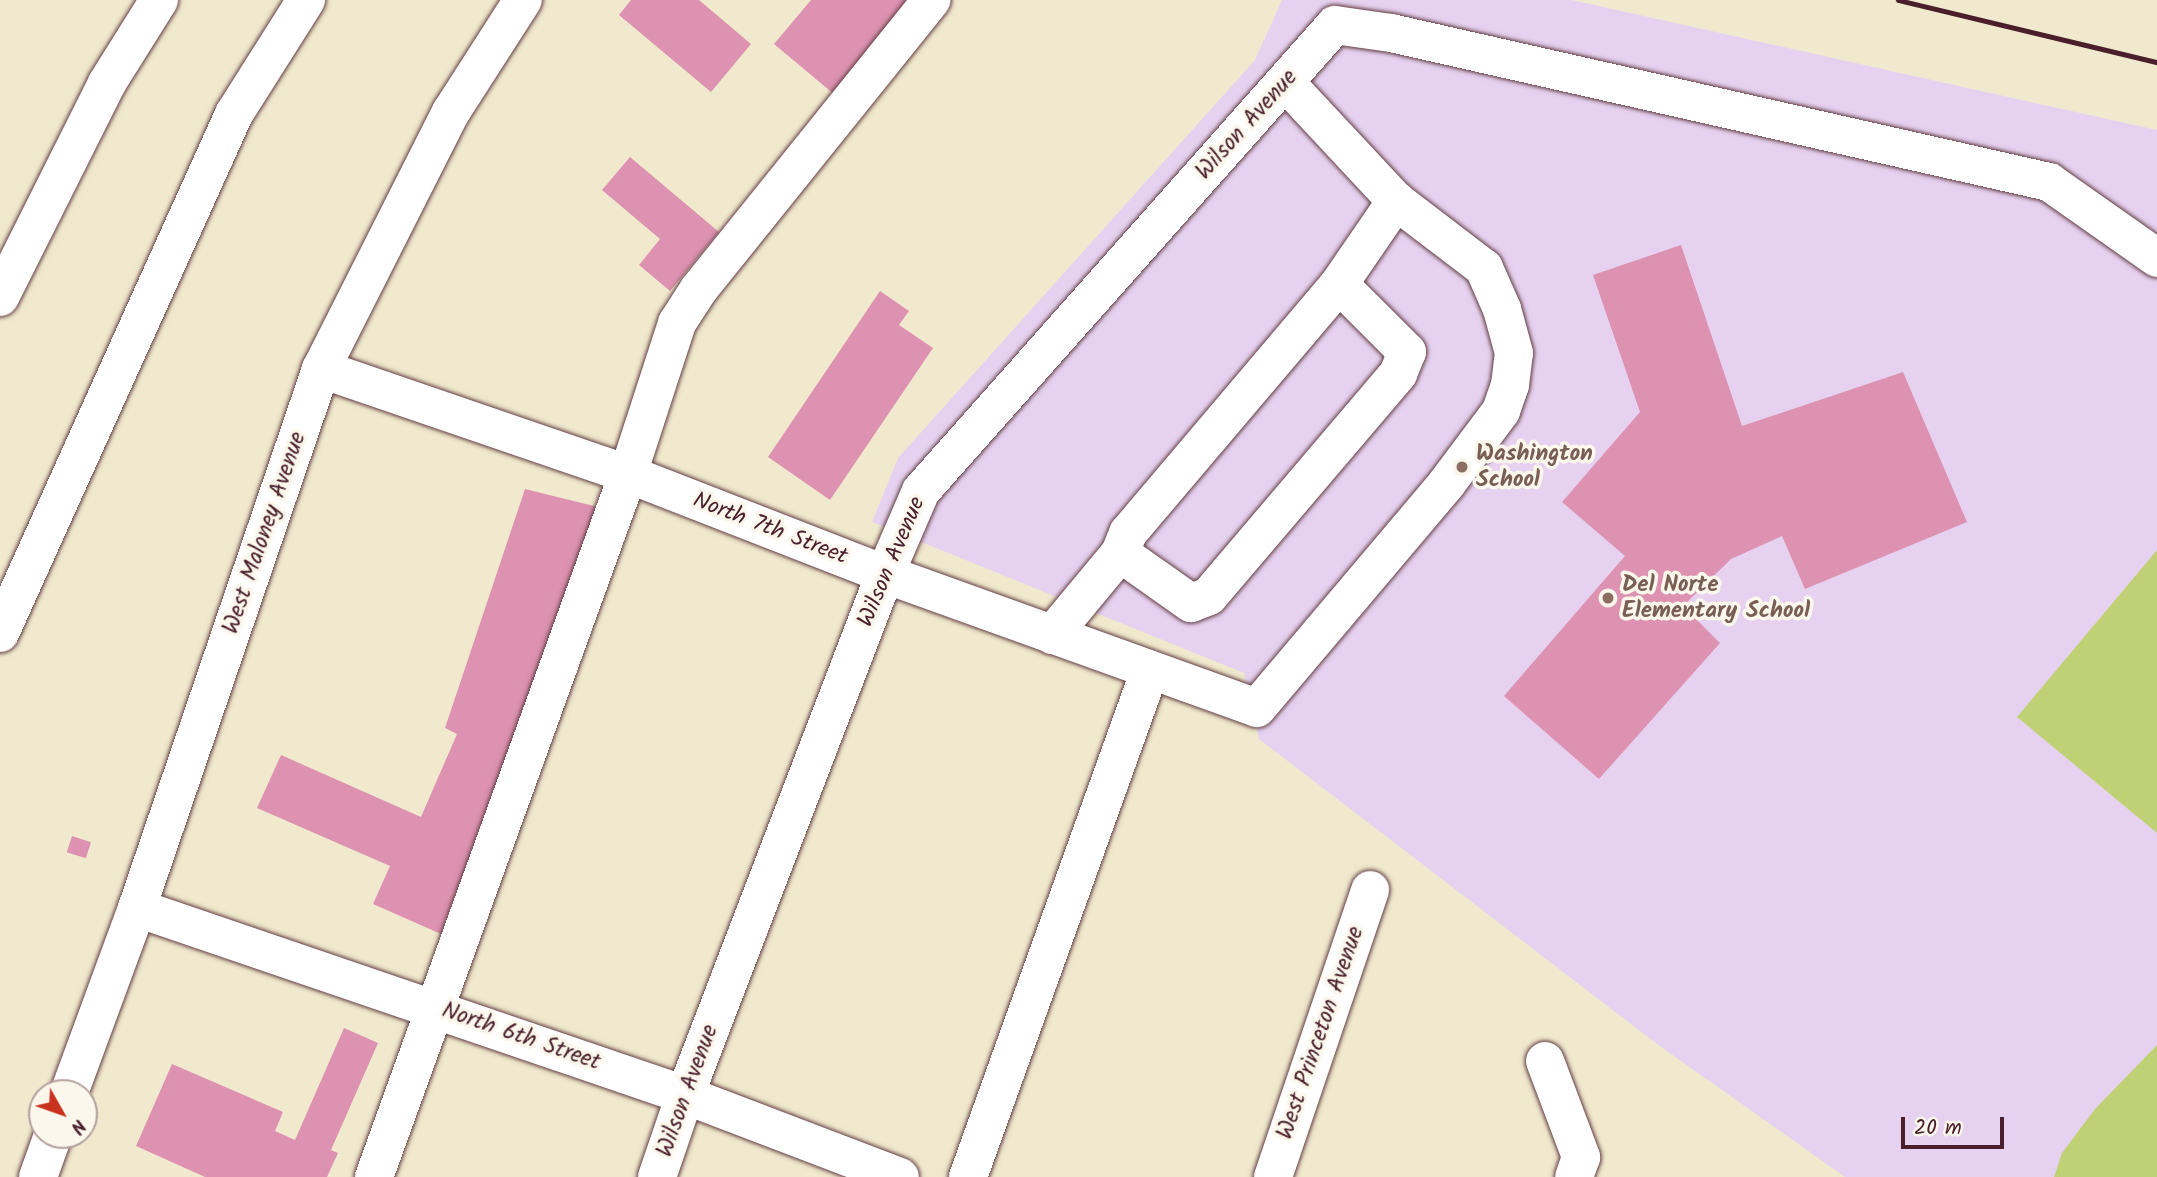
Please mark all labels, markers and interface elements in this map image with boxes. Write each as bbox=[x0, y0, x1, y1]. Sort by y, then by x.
street label: Wilson Avenue bbox=[1190, 64, 1304, 186]
street label: West Maloney Avenue bbox=[218, 428, 312, 638]
place label: Washington School bbox=[1476, 440, 1593, 494]
marker: Washington School bbox=[1454, 459, 1470, 475]
street label: North 7th Street bbox=[689, 487, 851, 571]
street label: Wilson Avenue bbox=[852, 493, 932, 631]
place label: Del Norte Elementary School bbox=[1622, 571, 1810, 625]
marker: Del Norte Elementary School bbox=[1600, 590, 1616, 606]
street label: West Princeton Avenue bbox=[1272, 923, 1370, 1143]
street label: North 6th Street bbox=[438, 997, 604, 1077]
street label: Wilson Avenue bbox=[651, 1021, 725, 1161]
north arrow bbox=[28, 1079, 98, 1149]
scale bar bbox=[1905, 1104, 2008, 1148]
text: N bbox=[62, 1112, 93, 1140]
text: 20 m bbox=[1914, 1112, 1962, 1145]

